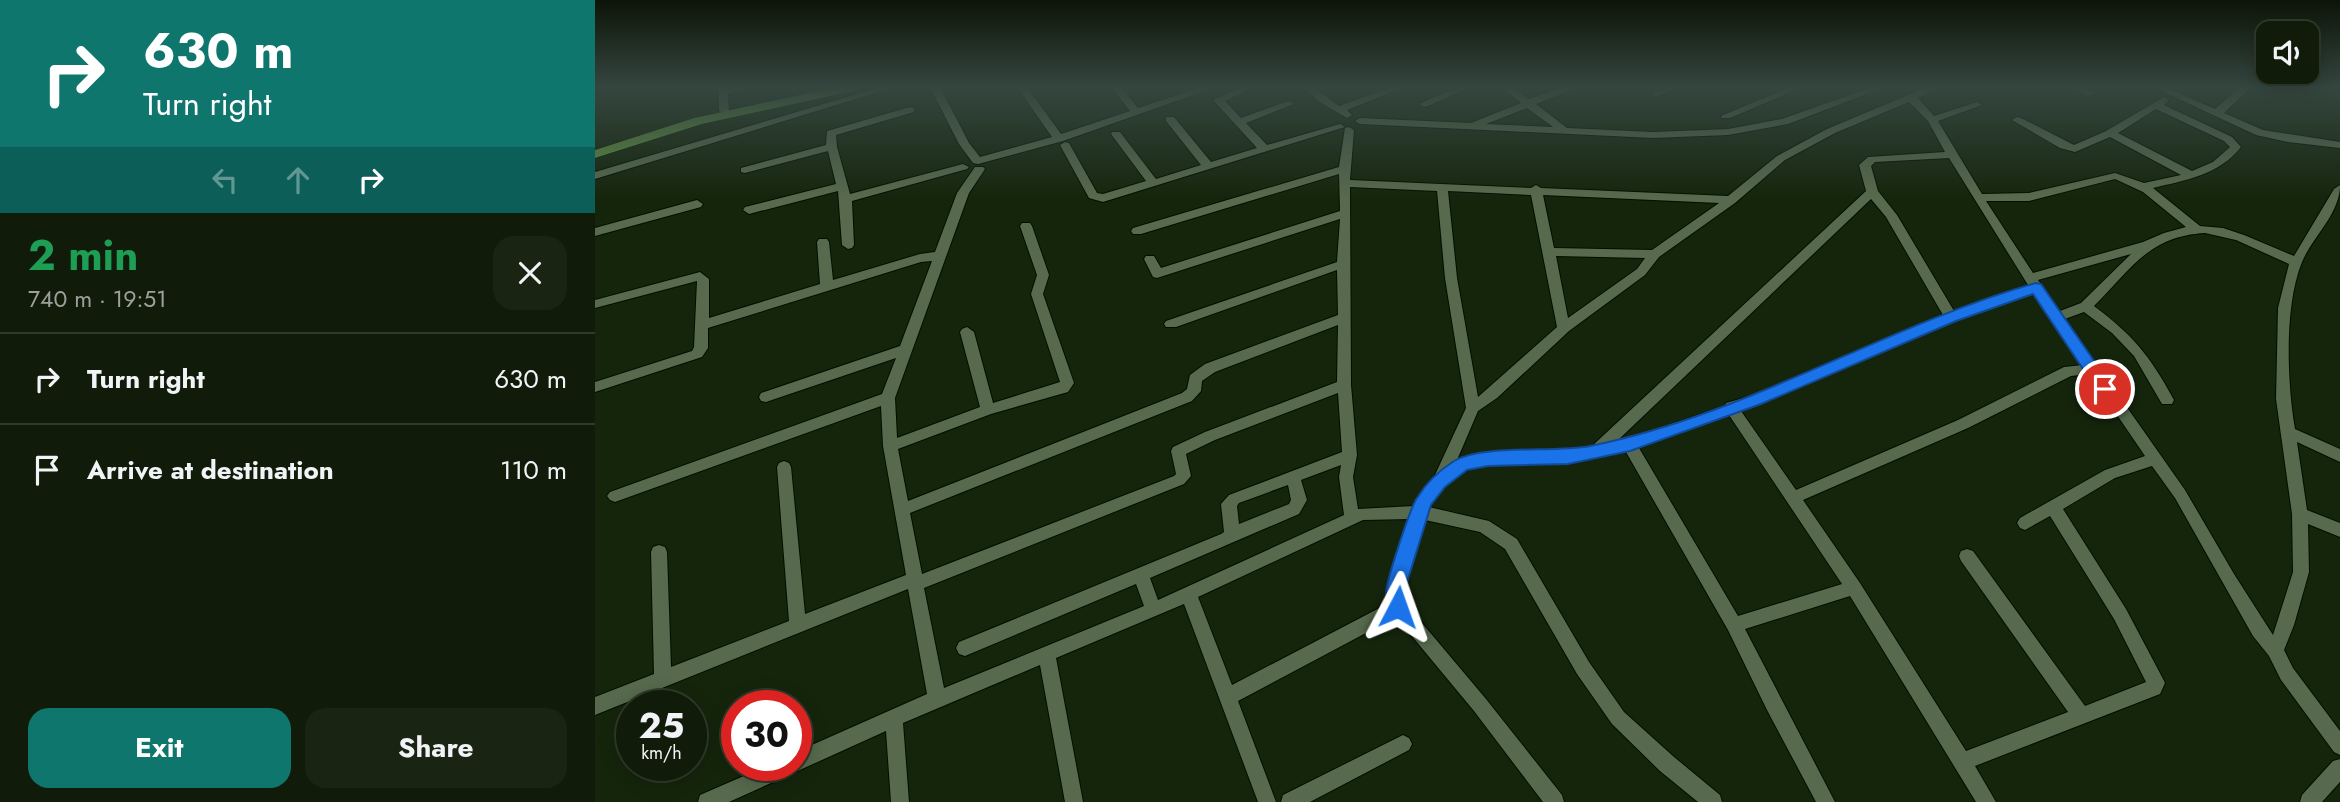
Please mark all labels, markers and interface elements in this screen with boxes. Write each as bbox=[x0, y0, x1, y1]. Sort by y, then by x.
text: 630 m bbox=[143, 16, 294, 86]
map controls bbox=[2256, 21, 2319, 84]
button: sound bbox=[2256, 21, 2319, 84]
icon: right bbox=[28, 28, 119, 119]
text: Turn right bbox=[143, 81, 272, 127]
icon: left bbox=[206, 161, 244, 199]
icon: ahead bbox=[279, 161, 317, 199]
icon: right bbox=[352, 161, 390, 199]
text: 2 min bbox=[28, 225, 138, 286]
button: close bbox=[493, 236, 567, 310]
text: 740 m · 19:51 bbox=[28, 282, 167, 316]
pin bbox=[2075, 359, 2135, 419]
icon: right bbox=[28, 360, 66, 398]
text: Turn right bbox=[87, 360, 205, 398]
text: 630 m bbox=[494, 360, 567, 398]
icon: arrive bbox=[2086, 370, 2124, 408]
icon: arrive bbox=[28, 451, 66, 489]
text: Arrive at destination bbox=[87, 451, 334, 489]
text: 110 m bbox=[500, 451, 567, 489]
position arrow bbox=[1361, 570, 1435, 644]
speed limit sign: 30 bbox=[721, 690, 812, 781]
text: 25 bbox=[639, 701, 684, 751]
button: Exit bbox=[28, 708, 291, 788]
button: Share bbox=[305, 708, 567, 788]
text: km/h bbox=[641, 740, 682, 766]

